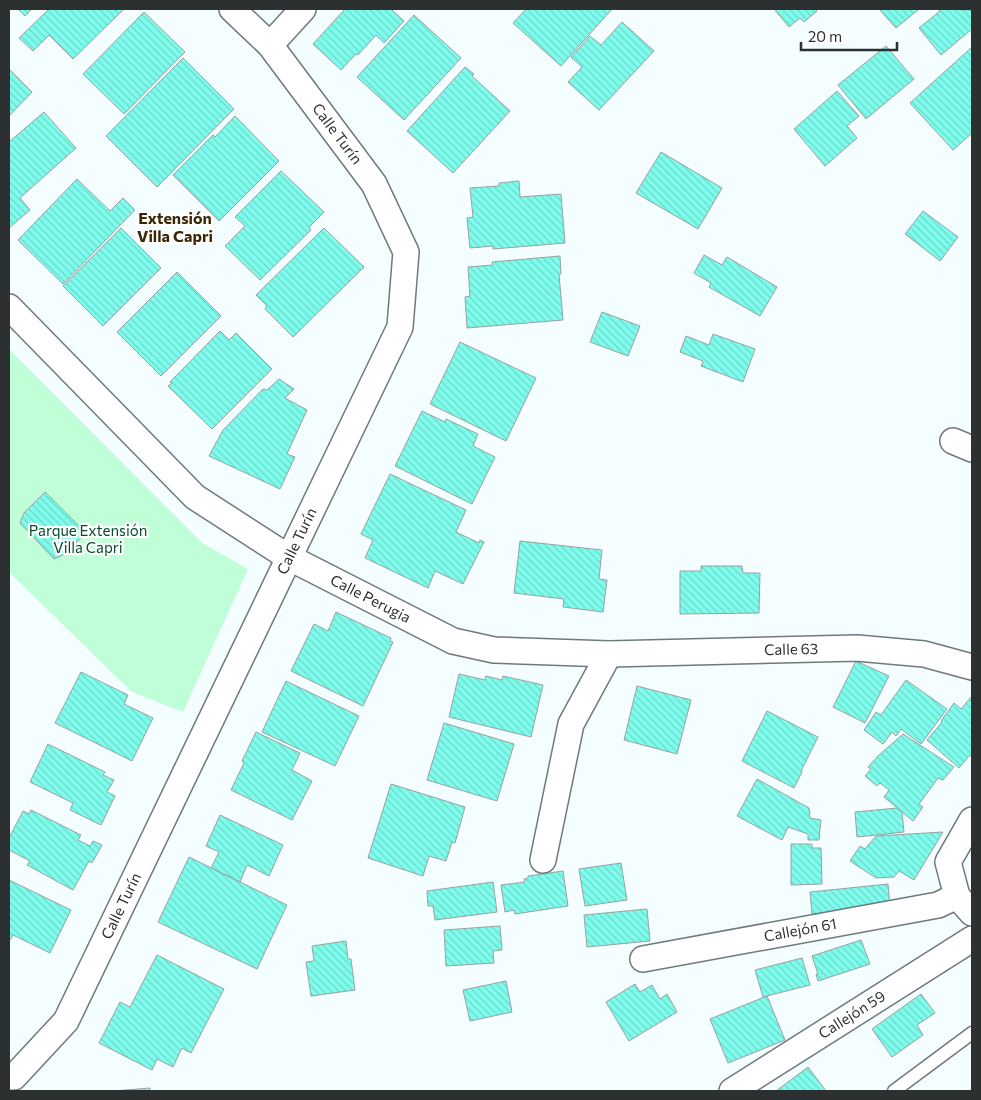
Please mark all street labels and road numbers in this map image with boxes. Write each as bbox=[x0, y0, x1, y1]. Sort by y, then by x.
street label: Calle Turín bbox=[309, 99, 367, 167]
street label: Calle Turín bbox=[272, 504, 320, 577]
street label: Calle Perugia bbox=[328, 570, 414, 626]
street label: Calle 63 bbox=[764, 639, 818, 658]
street label: Calle Turín bbox=[97, 869, 144, 942]
street label: Callejón 61 bbox=[762, 914, 838, 945]
street label: Callejón 59 bbox=[815, 986, 888, 1042]

